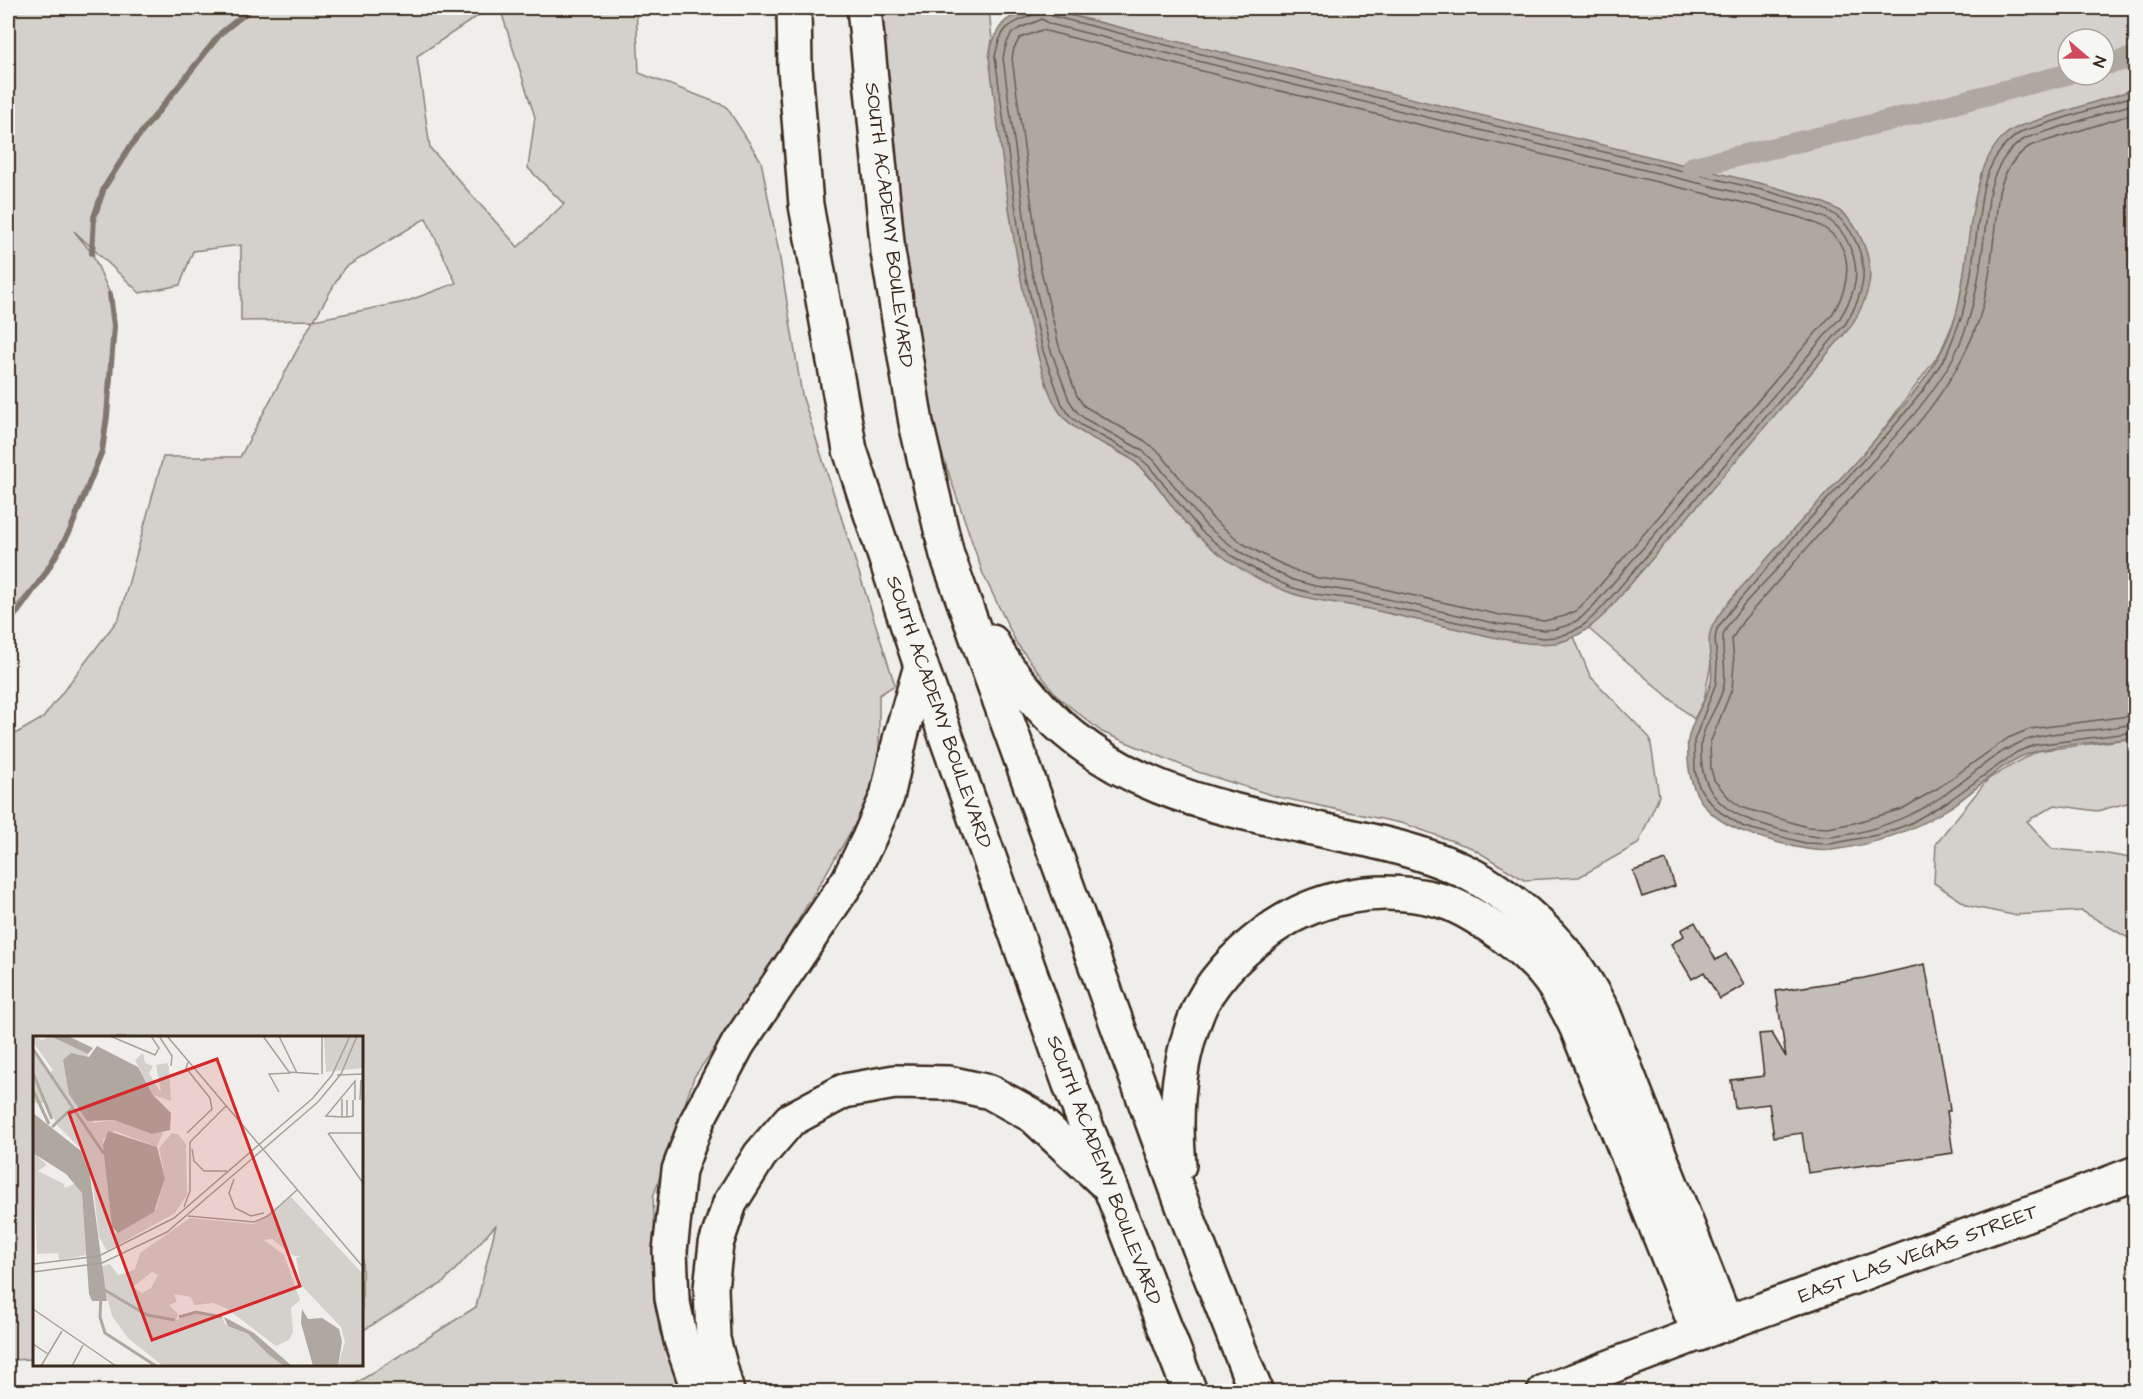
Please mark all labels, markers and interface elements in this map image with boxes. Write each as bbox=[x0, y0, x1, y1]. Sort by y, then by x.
north arrow bbox=[2056, 27, 2116, 87]
text: N bbox=[2087, 53, 2111, 70]
street label: SOUTH ACADEMY BOULEVARD bbox=[858, 81, 920, 369]
street label: SOUTH ACADEMY BOULEVARD bbox=[879, 572, 999, 852]
street label: SOUTH ACADEMY BOULEVARD bbox=[1040, 1031, 1169, 1309]
inset map bbox=[33, 1036, 363, 1366]
street label: EAST LAS VEGAS STREET bbox=[1794, 1197, 2042, 1310]

